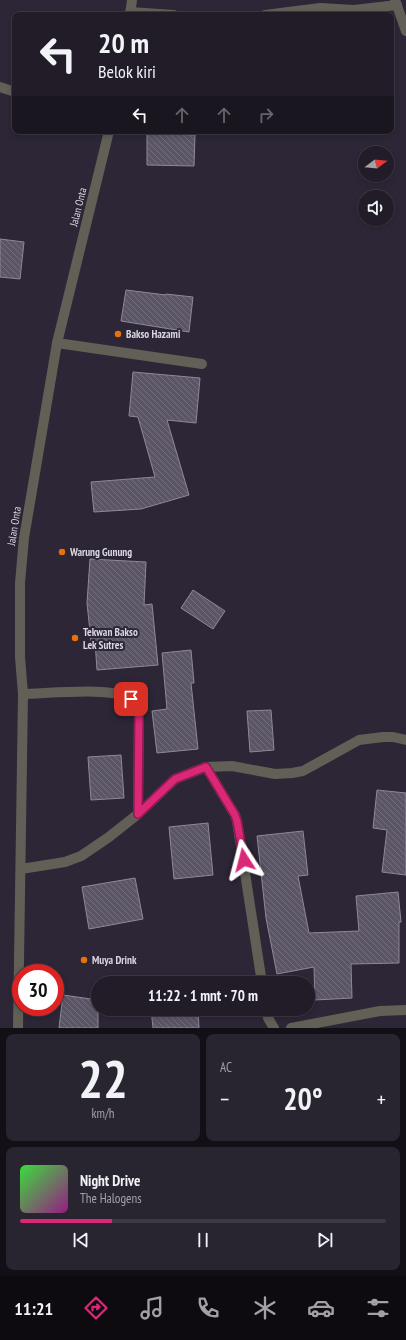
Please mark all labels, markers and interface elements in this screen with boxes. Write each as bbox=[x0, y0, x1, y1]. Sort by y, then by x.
text: 20 m bbox=[98, 24, 149, 61]
icon: left bbox=[32, 28, 84, 80]
text: Belok kiri bbox=[98, 60, 156, 83]
icon: left bbox=[129, 104, 151, 126]
icon: ahead bbox=[171, 104, 193, 126]
icon: ahead bbox=[213, 104, 235, 126]
icon: right bbox=[255, 104, 277, 126]
north arrow bbox=[358, 146, 394, 182]
map controls bbox=[358, 146, 394, 226]
street label: Jalan Onta bbox=[66, 186, 90, 229]
button: sound bbox=[358, 190, 394, 226]
place label: Bakso Hazami bbox=[126, 327, 181, 341]
marker: Bakso Hazami bbox=[113, 329, 123, 339]
street label: Jalan Onta bbox=[4, 505, 24, 548]
place label: Warung Gunung bbox=[69, 545, 132, 559]
marker: Warung Gunung bbox=[57, 547, 67, 557]
place label: Tekwan Bakso Lek Sutres bbox=[83, 625, 138, 652]
marker: Tekwan Bakso Lek Sutres bbox=[70, 633, 80, 643]
pin bbox=[114, 682, 148, 716]
icon: arrive bbox=[120, 688, 142, 710]
position arrow bbox=[223, 839, 265, 881]
place label: Muya Drink bbox=[92, 953, 137, 967]
marker: Muya Drink bbox=[79, 955, 89, 965]
speed limit sign: 30 bbox=[12, 964, 64, 1016]
text: 11:22 · 1 mnt · 70 m bbox=[148, 986, 258, 1005]
text: 22 bbox=[78, 1045, 128, 1112]
text: AC bbox=[220, 1059, 232, 1076]
text: 20° bbox=[283, 1079, 323, 1118]
text: − bbox=[220, 1085, 229, 1113]
text: + bbox=[377, 1085, 386, 1113]
text: km/h bbox=[91, 1105, 115, 1122]
text: Night Drive bbox=[80, 1171, 140, 1190]
text: The Halogens bbox=[80, 1190, 142, 1207]
icon: previous bbox=[70, 1229, 92, 1251]
icon: pause bbox=[192, 1229, 214, 1251]
icon: next bbox=[314, 1229, 336, 1251]
icon: directions bbox=[82, 1294, 110, 1322]
icon: music bbox=[138, 1294, 166, 1322]
icon: phone bbox=[194, 1294, 222, 1322]
icon: climate bbox=[251, 1294, 279, 1322]
icon: car bbox=[307, 1294, 335, 1322]
icon: filters bbox=[364, 1294, 392, 1322]
text: 11:21 bbox=[14, 1297, 53, 1320]

